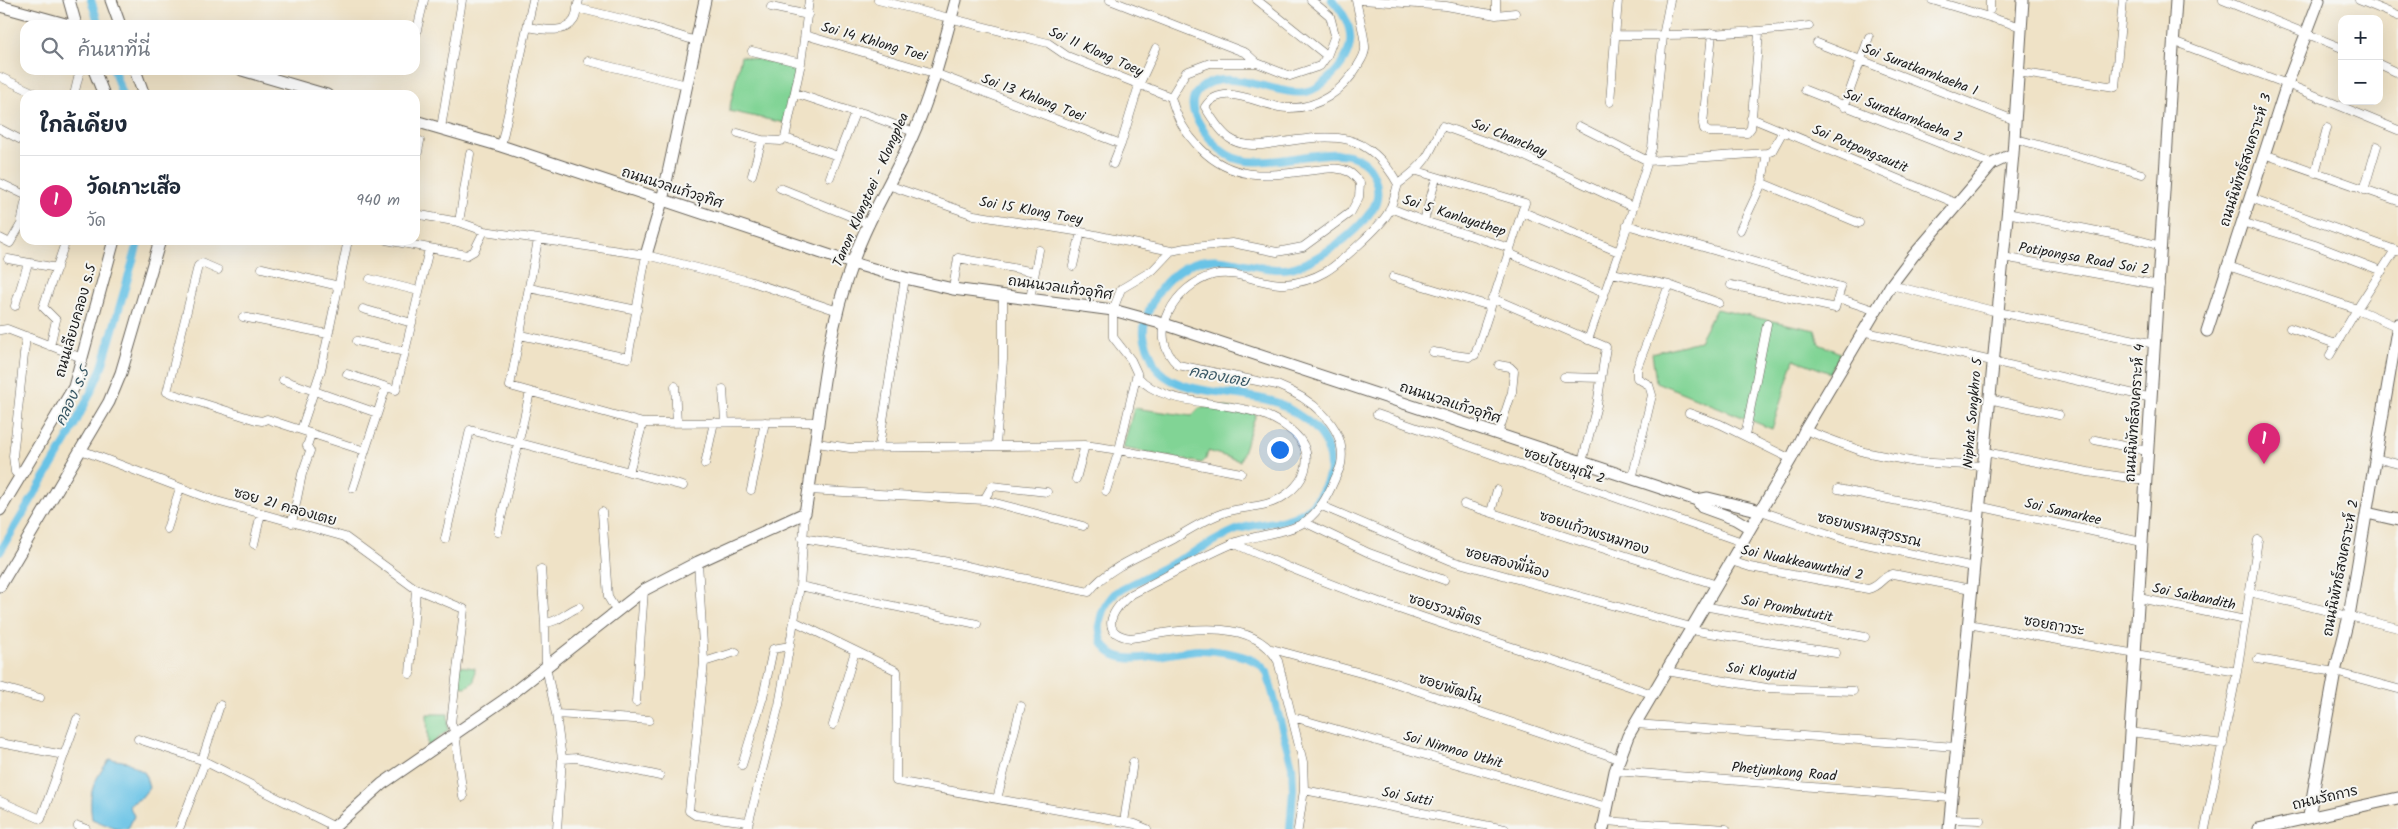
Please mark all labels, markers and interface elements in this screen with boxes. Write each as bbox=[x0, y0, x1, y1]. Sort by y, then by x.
map controls bbox=[2338, 15, 2383, 105]
button: + bbox=[2338, 15, 2383, 60]
street label: Soi 14 Khlong Toei bbox=[818, 16, 930, 68]
search box bbox=[20, 20, 420, 75]
street label: Soi 11 Klong Toey bbox=[1045, 21, 1147, 83]
icon: search bbox=[38, 34, 66, 62]
text: ค้นหาที่นี่ bbox=[78, 36, 150, 66]
street label: Soi Suratkarnkaeha 1 bbox=[1859, 38, 1981, 102]
button: − bbox=[2338, 60, 2383, 105]
street label: Soi 13 Khlong Toei bbox=[978, 68, 1089, 128]
street label: Soi Suratkarnkaeha 2 bbox=[1840, 83, 1966, 149]
street label: ถนนนิพัทธ์สงเคราะห์ 3 bbox=[2214, 90, 2278, 230]
street label: Tanon Klongtoei - Klongplea bbox=[827, 109, 915, 271]
text: ใกล้เคียง bbox=[40, 110, 127, 143]
street label: Soi Chanchay bbox=[1468, 113, 1550, 163]
street label: Soi Potpongsautit bbox=[1808, 119, 1912, 179]
street label: ถนนนวลแก้วอุทิศ bbox=[619, 161, 726, 215]
text: วัดเกาะเสือ bbox=[87, 174, 181, 204]
text: 1 bbox=[54, 188, 58, 213]
text: 940 m bbox=[356, 188, 400, 213]
street label: Soi 5 Kanlayathep bbox=[1400, 189, 1509, 243]
street label: Soi 15 Klong Toey bbox=[978, 191, 1085, 231]
text: วัด bbox=[87, 209, 106, 234]
street label: Potipongsa Road Soi 2 bbox=[2017, 237, 2151, 281]
street label: ถนนเลียบคลอง ร.5 bbox=[49, 260, 103, 380]
street label: ถนนนวลแก้วอุทิศ bbox=[1006, 270, 1115, 306]
street label: ถนนนิพัทธ์สงเคราะห์ 4 bbox=[2119, 343, 2151, 483]
street label: Niphat Songkhro 5 bbox=[1957, 355, 1989, 469]
water label: คลองเตย bbox=[1187, 359, 1252, 395]
water label: คลอง ร.5 bbox=[49, 360, 99, 430]
street label: ถนนนวลแก้วอุทิศ bbox=[1397, 376, 1504, 430]
pin: 1 bbox=[2248, 423, 2280, 464]
your location bbox=[1267, 437, 1293, 463]
street label: ซอยไชยมุณี 2 bbox=[1520, 442, 1608, 490]
street label: ซอย 21 คลองเตย bbox=[231, 482, 339, 532]
street label: Soi Samarkee bbox=[2022, 492, 2104, 532]
street label: ถนนนิพัทธ์สงเคราะห์ 2 bbox=[2317, 498, 2365, 638]
street label: ซอยแก้วพรหมทอง bbox=[1536, 505, 1652, 561]
street label: ซอยพรหมสุวรรณ bbox=[1814, 506, 1924, 554]
street label: ซอยสองพี่น้อง bbox=[1462, 538, 1552, 585]
street label: Soi Nuakkeawuthid 2 bbox=[1739, 539, 1865, 587]
street label: Soi Saibandith bbox=[2150, 577, 2238, 617]
street label: ซอยรวมมิตร bbox=[1405, 588, 1485, 632]
street label: Soi Prombututit bbox=[1739, 589, 1835, 629]
street label: ซอยถาวระ bbox=[2022, 610, 2087, 642]
street label: Soi Kloyutid bbox=[1725, 657, 1798, 687]
street label: ซอยพัฒโน bbox=[1415, 668, 1485, 710]
street label: Soi Nimnoo Uthit bbox=[1401, 725, 1506, 775]
street label: Phetjunkong Road bbox=[1731, 756, 1838, 788]
street label: ถนนรัถการ bbox=[2290, 780, 2360, 816]
street label: Soi Sutti bbox=[1380, 781, 1435, 813]

